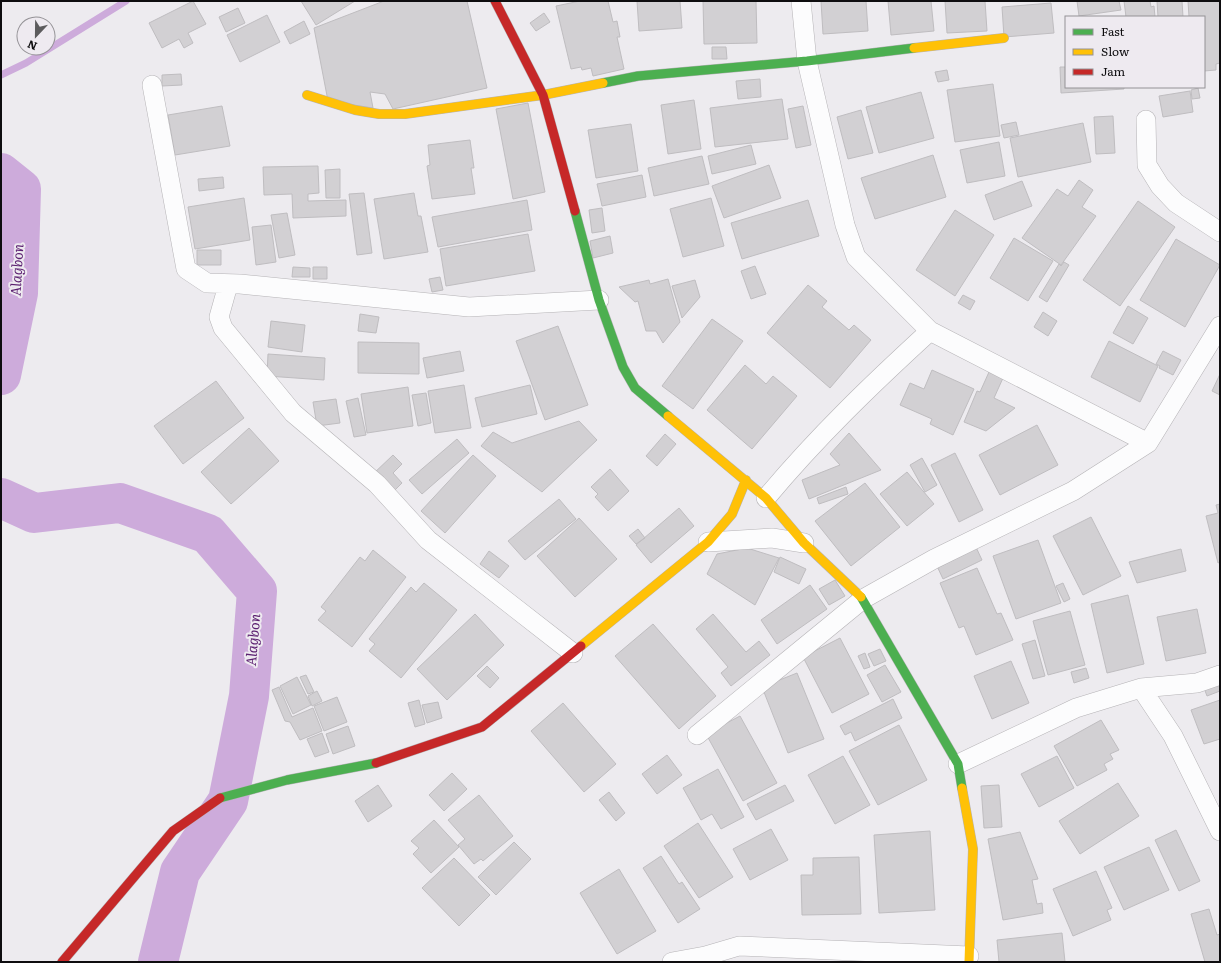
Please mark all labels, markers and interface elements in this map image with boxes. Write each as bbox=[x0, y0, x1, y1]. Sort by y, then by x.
north arrow bbox=[16, 16, 56, 56]
legend bbox=[1065, 16, 1205, 88]
text: Fast bbox=[1101, 22, 1125, 40]
text: N bbox=[25, 37, 39, 55]
text: Slow bbox=[1101, 42, 1130, 60]
text: Jam bbox=[1101, 62, 1126, 80]
water label: Alagbon bbox=[5, 243, 27, 297]
water label: Alagbon bbox=[240, 612, 264, 667]

